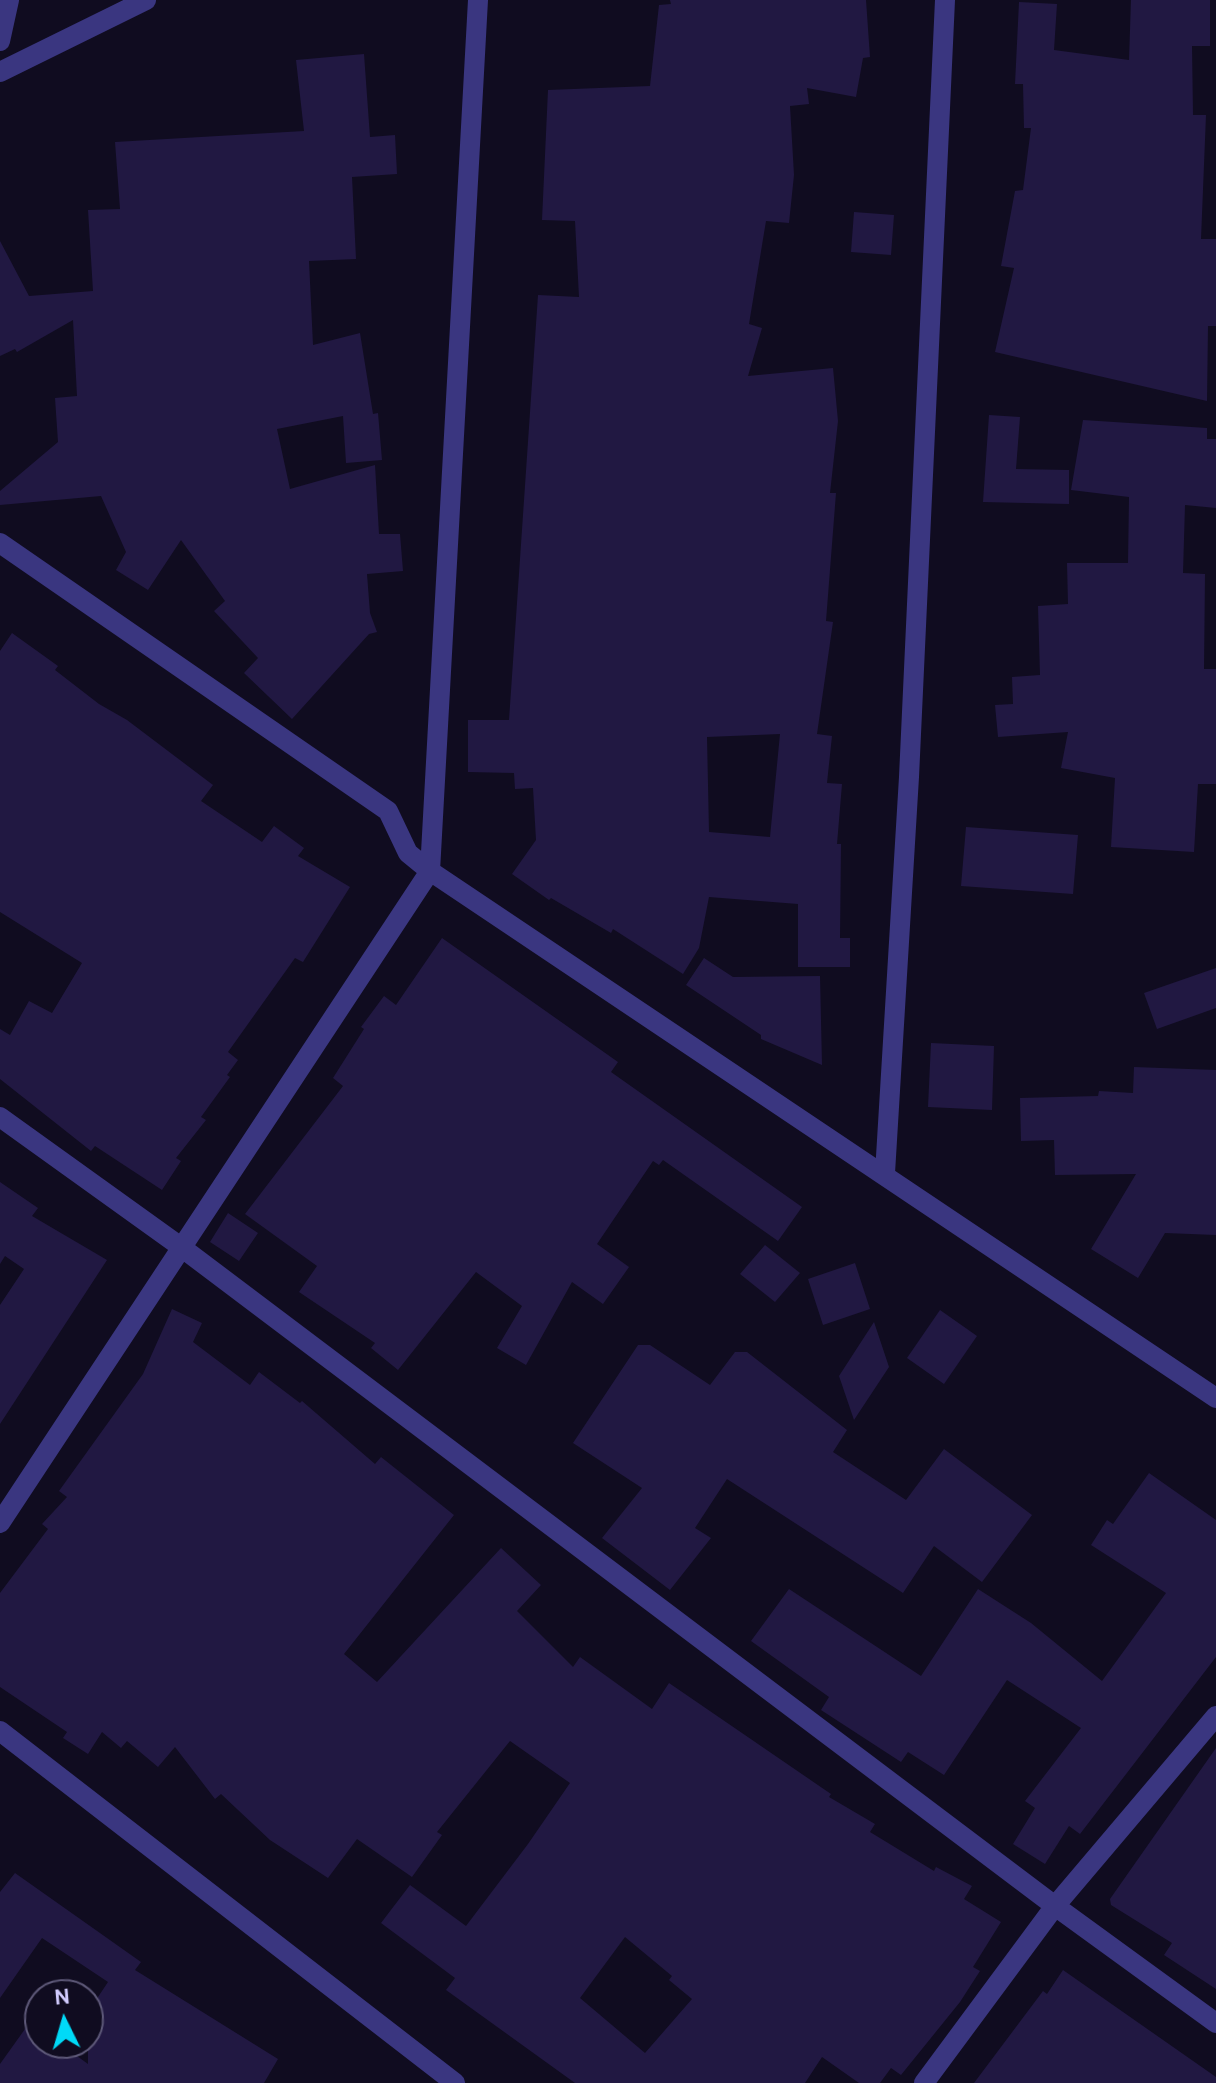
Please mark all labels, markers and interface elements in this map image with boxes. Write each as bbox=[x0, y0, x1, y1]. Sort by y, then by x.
north arrow bbox=[24, 1979, 104, 2059]
text: N bbox=[53, 1982, 71, 2011]

